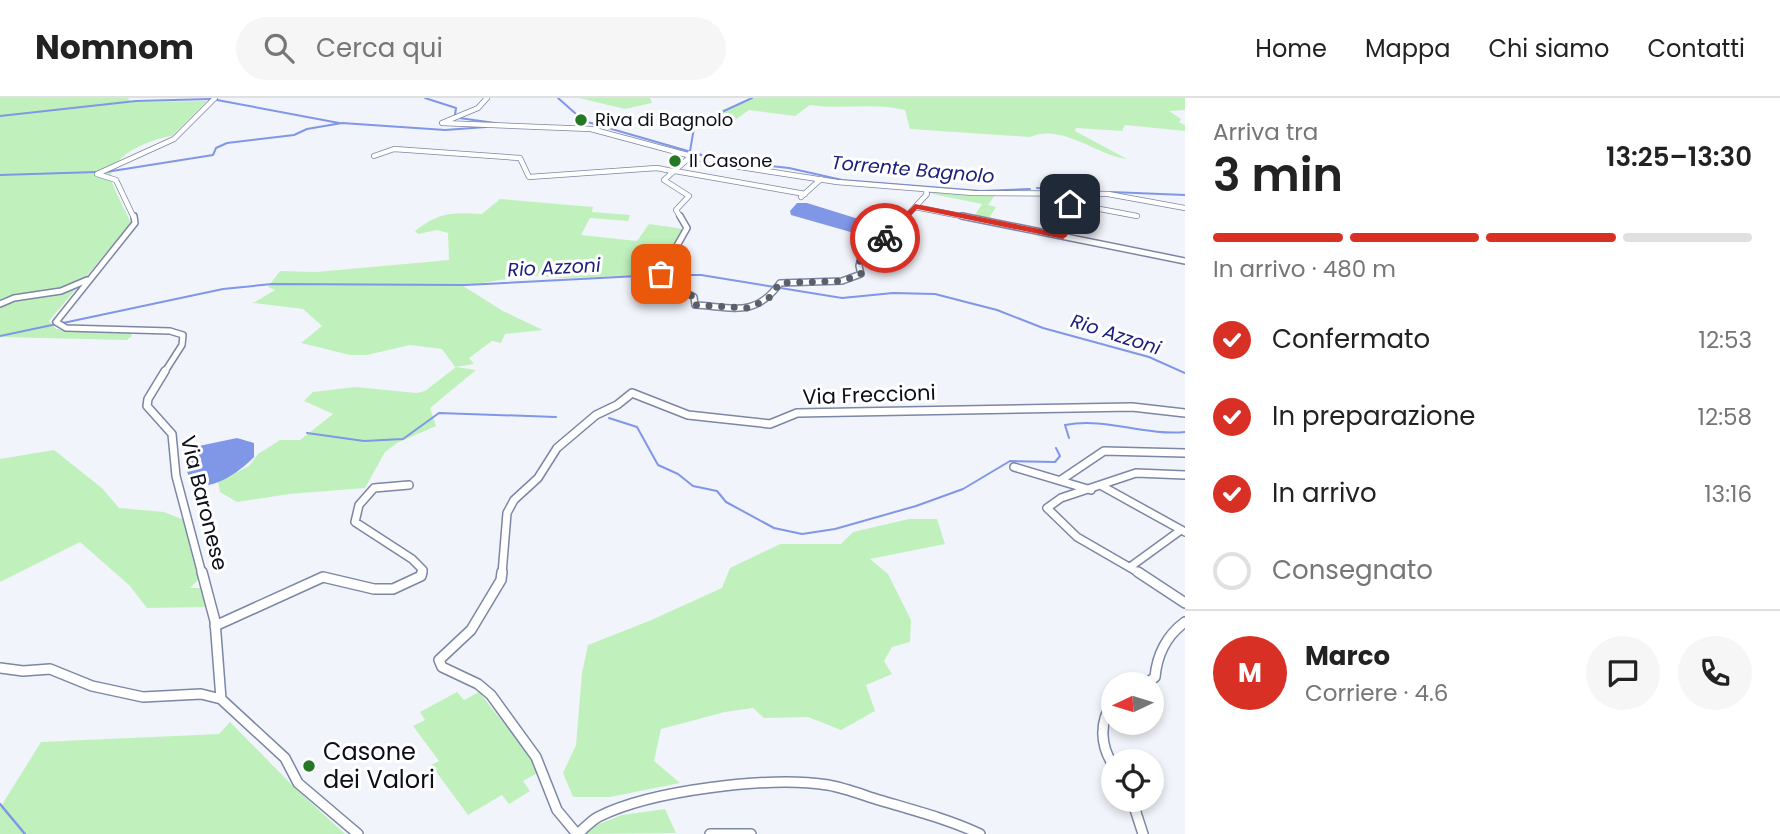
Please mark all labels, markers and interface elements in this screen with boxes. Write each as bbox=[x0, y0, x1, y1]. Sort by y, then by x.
search box bbox=[236, 17, 726, 80]
text: Nomnom bbox=[35, 24, 194, 71]
icon: search bbox=[260, 29, 298, 67]
text: Cerca qui bbox=[316, 30, 443, 66]
text: Home bbox=[1255, 32, 1327, 65]
text: Mappa bbox=[1365, 32, 1450, 65]
text: Chi siamo bbox=[1488, 32, 1609, 65]
text: Contatti bbox=[1647, 32, 1745, 65]
place label: Riva di Bagnolo bbox=[595, 107, 733, 132]
marker: Riva di Bagnolo bbox=[573, 112, 589, 128]
text: Arriva tra bbox=[1213, 116, 1318, 148]
text: 13:25–13:30 bbox=[1606, 139, 1752, 175]
text: 3 min bbox=[1213, 143, 1343, 207]
place label: Il Casone bbox=[689, 148, 772, 173]
water label: Torrente Bagnolo bbox=[830, 149, 996, 190]
marker: Il Casone bbox=[667, 153, 683, 169]
pin bbox=[1040, 174, 1100, 234]
icon: home bbox=[1051, 185, 1089, 223]
courier bbox=[850, 203, 920, 273]
icon: bike bbox=[866, 219, 904, 257]
pin bbox=[631, 244, 691, 304]
water label: Rio Azzoni bbox=[507, 252, 602, 283]
text: In arrivo · 480 m bbox=[1213, 253, 1396, 285]
icon: bag bbox=[642, 255, 680, 293]
water label: Rio Azzoni bbox=[1067, 307, 1165, 362]
icon: check bbox=[1213, 321, 1251, 359]
text: Confermato bbox=[1272, 321, 1430, 357]
text: 12:53 bbox=[1699, 324, 1752, 356]
street label: Via Freccioni bbox=[802, 378, 936, 411]
icon: check bbox=[1213, 398, 1251, 436]
text: In preparazione bbox=[1272, 398, 1475, 434]
text: 12:58 bbox=[1698, 401, 1752, 433]
street label: Via Baronese bbox=[174, 432, 235, 573]
icon: check bbox=[1213, 475, 1251, 513]
text: In arrivo bbox=[1272, 475, 1377, 511]
text: 13:16 bbox=[1704, 478, 1752, 510]
text: Consegnato bbox=[1272, 552, 1433, 588]
button: chat bbox=[1586, 636, 1660, 710]
button: phone bbox=[1678, 636, 1752, 710]
text: Marco bbox=[1305, 638, 1390, 674]
text: M bbox=[1238, 655, 1262, 691]
north arrow bbox=[1101, 672, 1164, 735]
map controls bbox=[1101, 672, 1164, 812]
text: Corriere · 4.6 bbox=[1305, 677, 1448, 709]
place label: Casone dei Valori bbox=[323, 735, 435, 796]
button: locate bbox=[1101, 749, 1164, 812]
marker: Casone dei Valori bbox=[301, 758, 317, 774]

